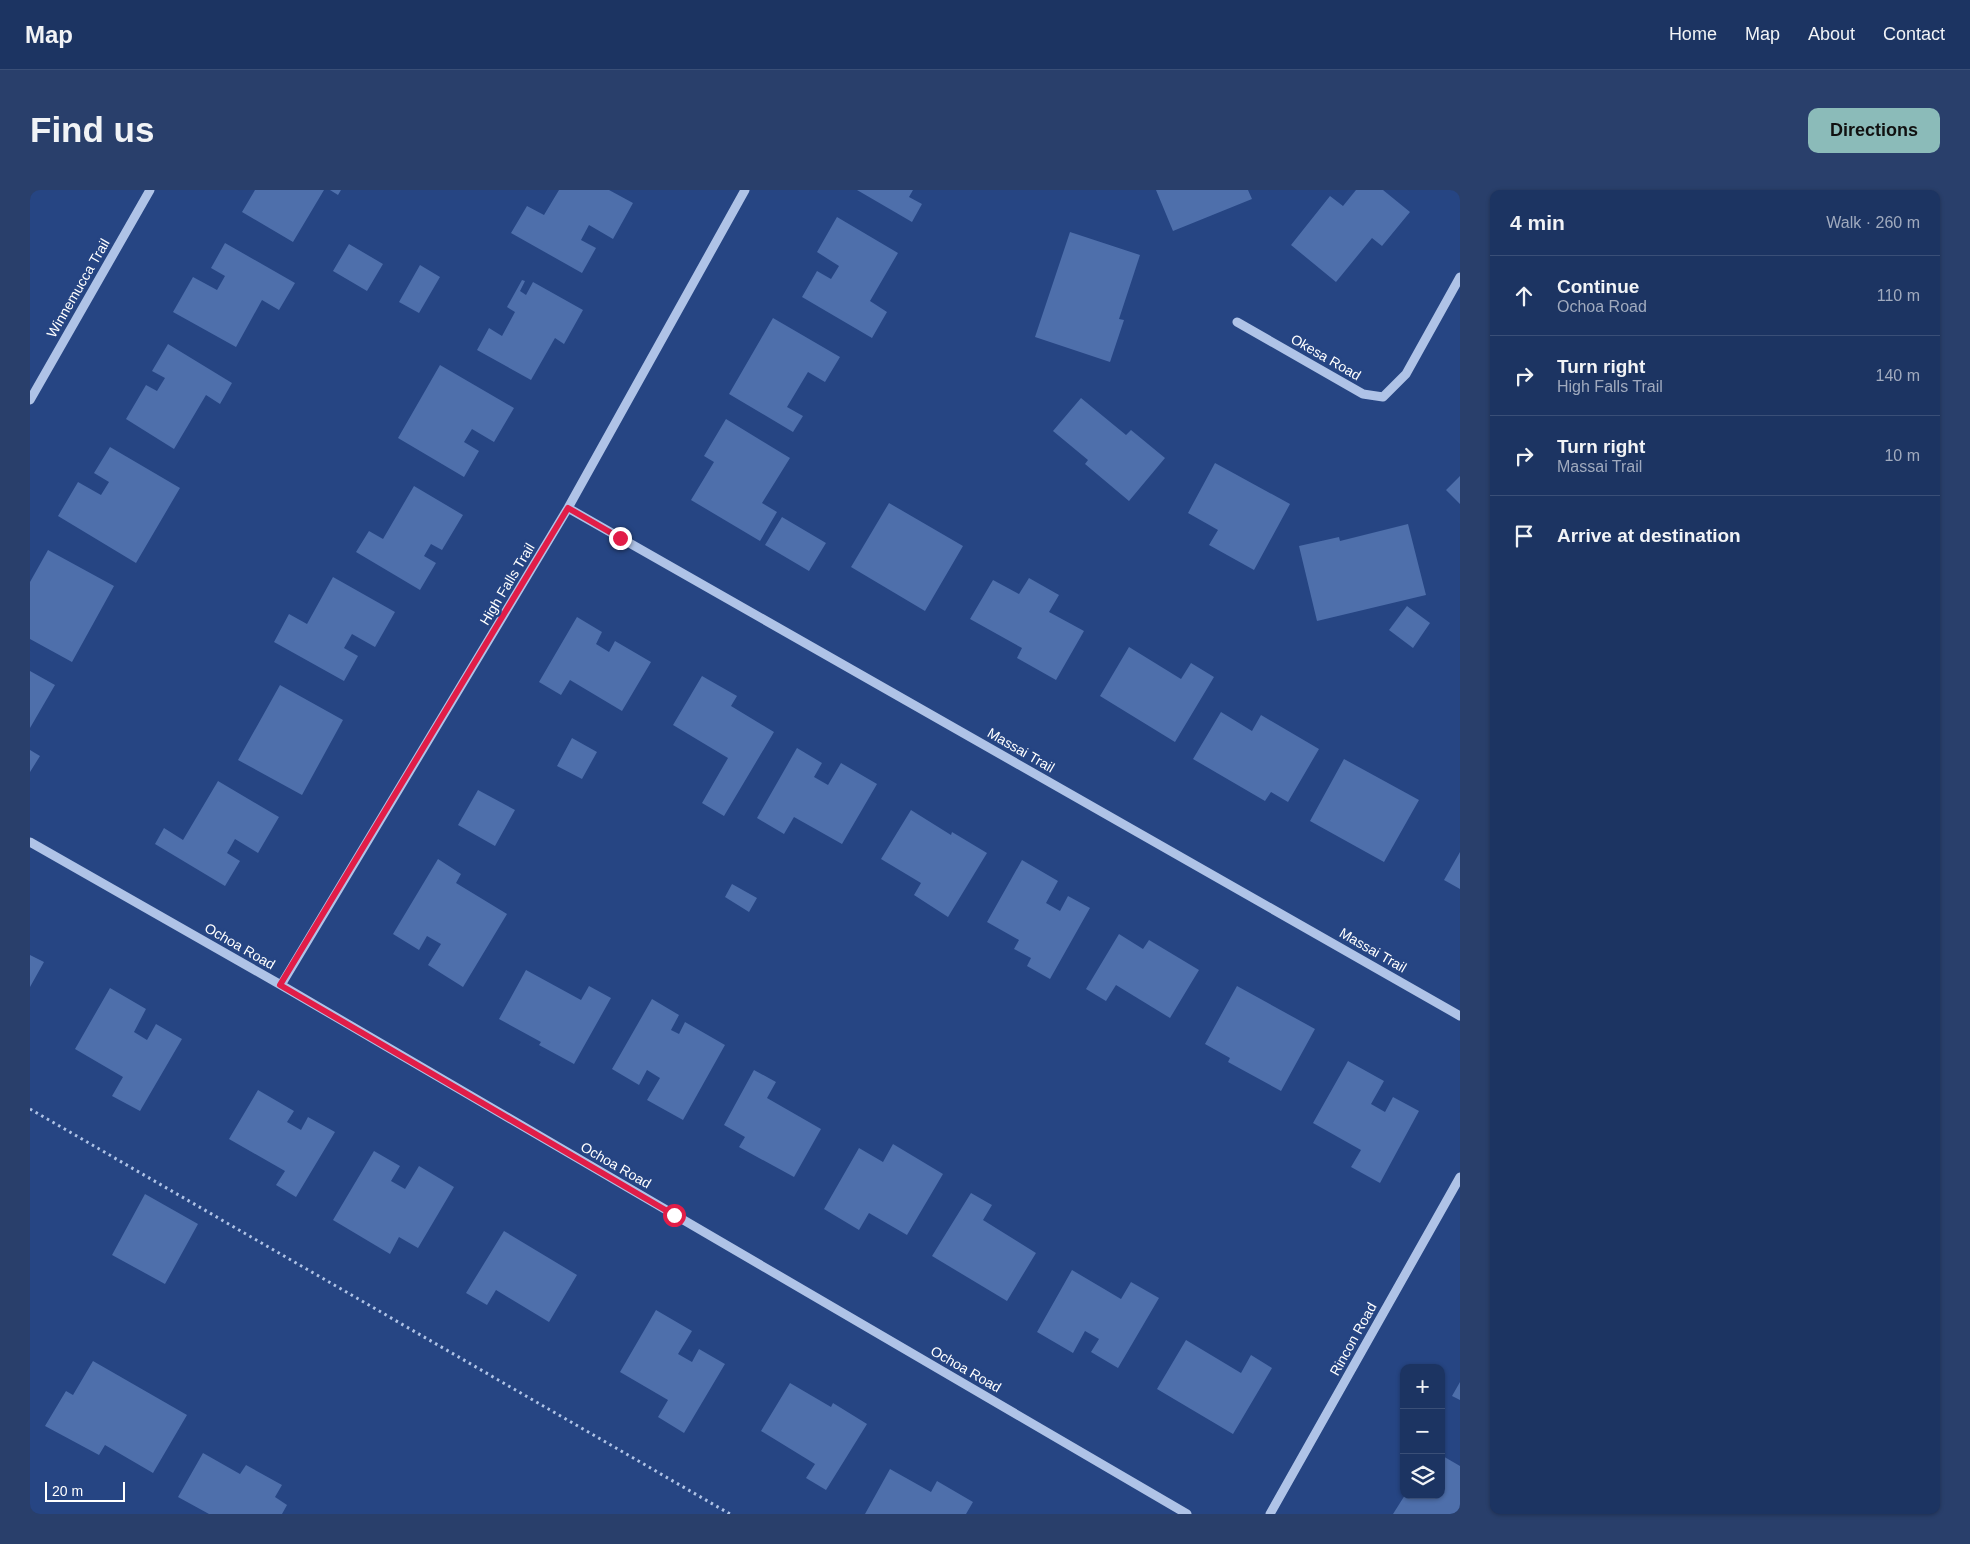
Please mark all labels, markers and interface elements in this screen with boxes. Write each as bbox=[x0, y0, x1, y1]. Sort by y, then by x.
text: Map bbox=[25, 21, 73, 48]
text: Home bbox=[1669, 24, 1717, 44]
text: Map bbox=[1745, 24, 1780, 44]
text: About bbox=[1808, 24, 1855, 44]
text: Contact bbox=[1883, 24, 1945, 44]
button: Directions bbox=[1808, 108, 1940, 153]
text: Find us bbox=[30, 110, 154, 149]
text: 4 min bbox=[1510, 211, 1565, 234]
text: Walk · 260 m bbox=[1826, 214, 1920, 231]
street label: Winnemucca Trail bbox=[43, 236, 113, 340]
text: Continue bbox=[1557, 276, 1639, 297]
icon: ahead bbox=[1510, 282, 1538, 310]
text: 110 m bbox=[1877, 287, 1920, 304]
text: Ochoa Road bbox=[1557, 298, 1647, 315]
street label: Okesa Road bbox=[1288, 331, 1364, 383]
text: Turn right bbox=[1557, 356, 1645, 377]
icon: right bbox=[1510, 362, 1538, 390]
text: 140 m bbox=[1876, 367, 1920, 384]
text: High Falls Trail bbox=[1557, 378, 1663, 395]
text: Turn right bbox=[1557, 436, 1645, 457]
icon: right bbox=[1510, 442, 1538, 470]
text: 10 m bbox=[1884, 447, 1920, 464]
text: Massai Trail bbox=[1557, 458, 1642, 475]
icon: arrive bbox=[1510, 522, 1538, 550]
text: Arrive at destination bbox=[1557, 525, 1741, 546]
route end bbox=[609, 527, 632, 550]
street label: High Falls Trail bbox=[476, 540, 538, 628]
street label: Massai Trail bbox=[985, 724, 1057, 776]
street label: Ochoa Road bbox=[202, 919, 278, 973]
street label: Massai Trail bbox=[1337, 924, 1409, 976]
street label: Ochoa Road bbox=[578, 1138, 654, 1192]
route start bbox=[663, 1204, 686, 1227]
street label: Rincon Road bbox=[1326, 1300, 1380, 1378]
street label: Ochoa Road bbox=[928, 1342, 1004, 1396]
map controls bbox=[1400, 1364, 1445, 1499]
button: + bbox=[1400, 1364, 1445, 1409]
button: − bbox=[1400, 1409, 1445, 1454]
button: layers bbox=[1400, 1454, 1445, 1499]
scale bar bbox=[45, 1479, 125, 1502]
text: 20 m bbox=[52, 1483, 83, 1499]

